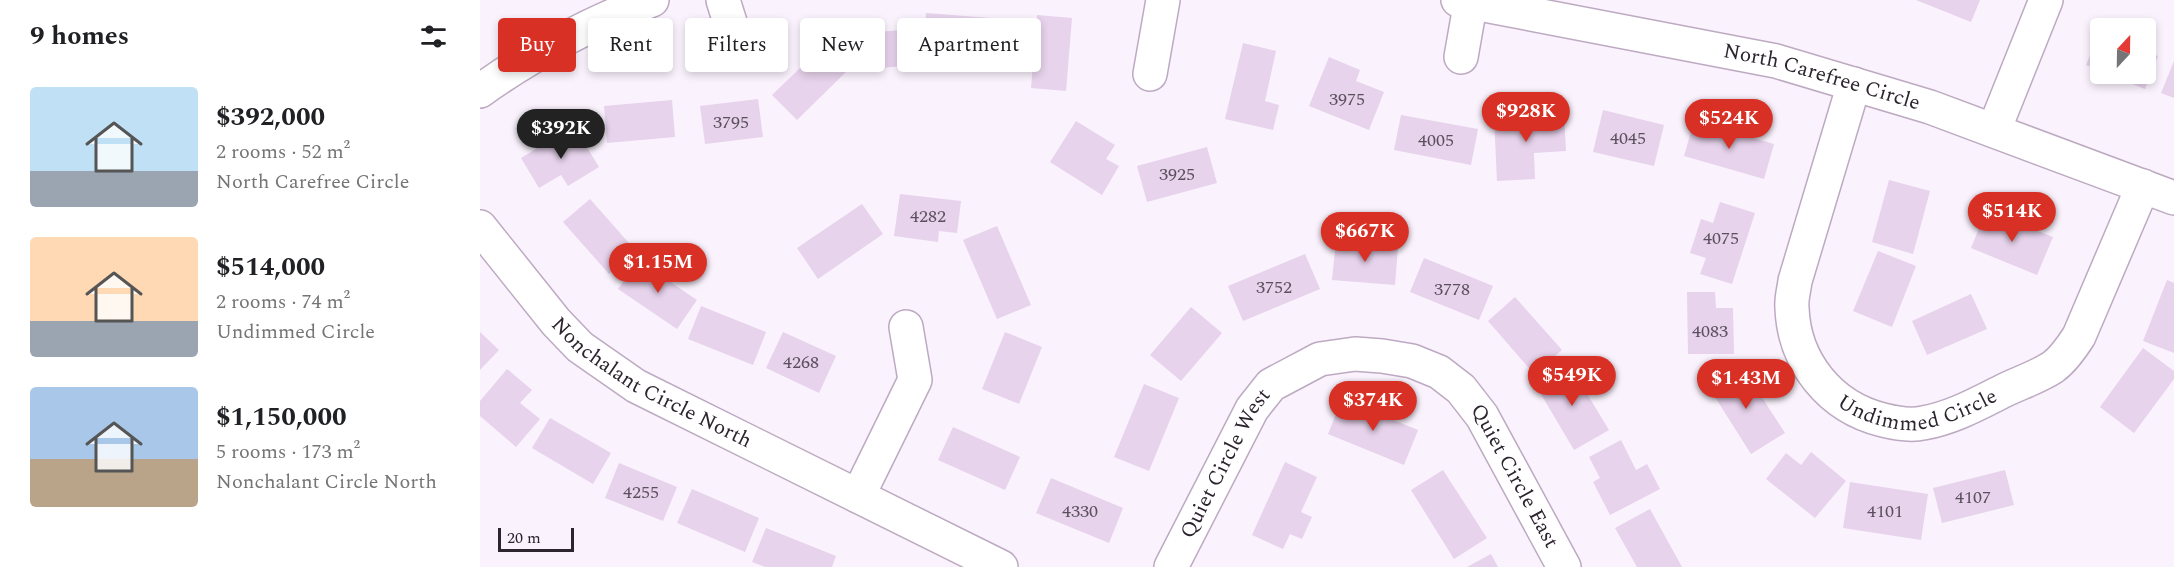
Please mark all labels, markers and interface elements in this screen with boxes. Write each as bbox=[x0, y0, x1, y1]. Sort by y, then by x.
text: 9 homes bbox=[30, 16, 129, 56]
chip: Buy bbox=[498, 18, 576, 72]
chip: Rent bbox=[588, 18, 673, 72]
chip: Filters bbox=[685, 18, 788, 72]
chip: New bbox=[800, 18, 885, 72]
chip: Apartment bbox=[897, 18, 1041, 72]
north arrow bbox=[2090, 18, 2156, 84]
map controls bbox=[2090, 18, 2156, 84]
icon: filters bbox=[417, 20, 450, 53]
street label: North Carefree Circle bbox=[1721, 35, 1924, 119]
house number: 3975 bbox=[1329, 86, 1365, 113]
pin: $928K bbox=[1484, 92, 1568, 143]
text: $928K bbox=[1496, 96, 1556, 126]
text: $392,000 bbox=[216, 97, 325, 137]
pin: $524K bbox=[1687, 99, 1771, 150]
text: $524K bbox=[1699, 103, 1759, 133]
pin: $392K bbox=[519, 109, 603, 160]
house number: 3795 bbox=[713, 109, 749, 136]
icon: home bbox=[78, 111, 150, 183]
text: $392K bbox=[531, 113, 591, 143]
house number: 4045 bbox=[1610, 125, 1646, 152]
house number: 4005 bbox=[1418, 127, 1454, 154]
text: 2 rooms · 52 m² bbox=[216, 137, 350, 167]
house number: 3925 bbox=[1159, 161, 1195, 188]
text: North Carefree Circle bbox=[216, 167, 409, 197]
pin: $514K bbox=[1970, 192, 2054, 243]
text: $514K bbox=[1982, 196, 2042, 226]
house number: 4282 bbox=[910, 203, 946, 230]
pin: $667K bbox=[1323, 212, 1407, 263]
text: $667K bbox=[1335, 216, 1395, 246]
house number: 4075 bbox=[1703, 225, 1739, 252]
pin: $1.15M bbox=[609, 243, 707, 294]
text: $514,000 bbox=[216, 247, 325, 287]
text: $1.15M bbox=[623, 247, 693, 277]
icon: home bbox=[78, 261, 150, 333]
house number: 3752 bbox=[1256, 274, 1292, 301]
house number: 3778 bbox=[1434, 276, 1470, 303]
text: 2 rooms · 74 m² bbox=[216, 287, 350, 317]
street label: Nonchalant Circle North bbox=[543, 310, 757, 457]
text: Undimmed Circle bbox=[216, 317, 375, 347]
house number: 4083 bbox=[1692, 318, 1728, 345]
house number: 4268 bbox=[783, 349, 819, 376]
pin: $549K bbox=[1530, 356, 1614, 407]
pin: $1.43M bbox=[1697, 359, 1795, 410]
text: $549K bbox=[1542, 360, 1602, 390]
text: $1.43M bbox=[1711, 363, 1781, 393]
street label: Undimmed Circle bbox=[1834, 378, 2002, 406]
text: Undimmed Circle bbox=[1831, 380, 2003, 441]
street label: Quiet Circle West bbox=[1172, 381, 1279, 544]
pin: $374K bbox=[1331, 381, 1415, 432]
text: $374K bbox=[1343, 385, 1403, 415]
text: $1,150,000 bbox=[216, 397, 347, 437]
street label: Quiet Circle East bbox=[1462, 397, 1567, 554]
icon: home bbox=[78, 411, 150, 483]
text: 5 rooms · 173 m² bbox=[216, 437, 360, 467]
text: Nonchalant Circle North bbox=[216, 467, 437, 497]
house number: 4255 bbox=[623, 479, 659, 506]
house number: 4107 bbox=[1955, 484, 1991, 511]
house number: 4330 bbox=[1062, 498, 1098, 525]
house number: 4101 bbox=[1867, 498, 1903, 525]
scale bar bbox=[498, 525, 574, 552]
text: 20 m bbox=[507, 526, 541, 550]

